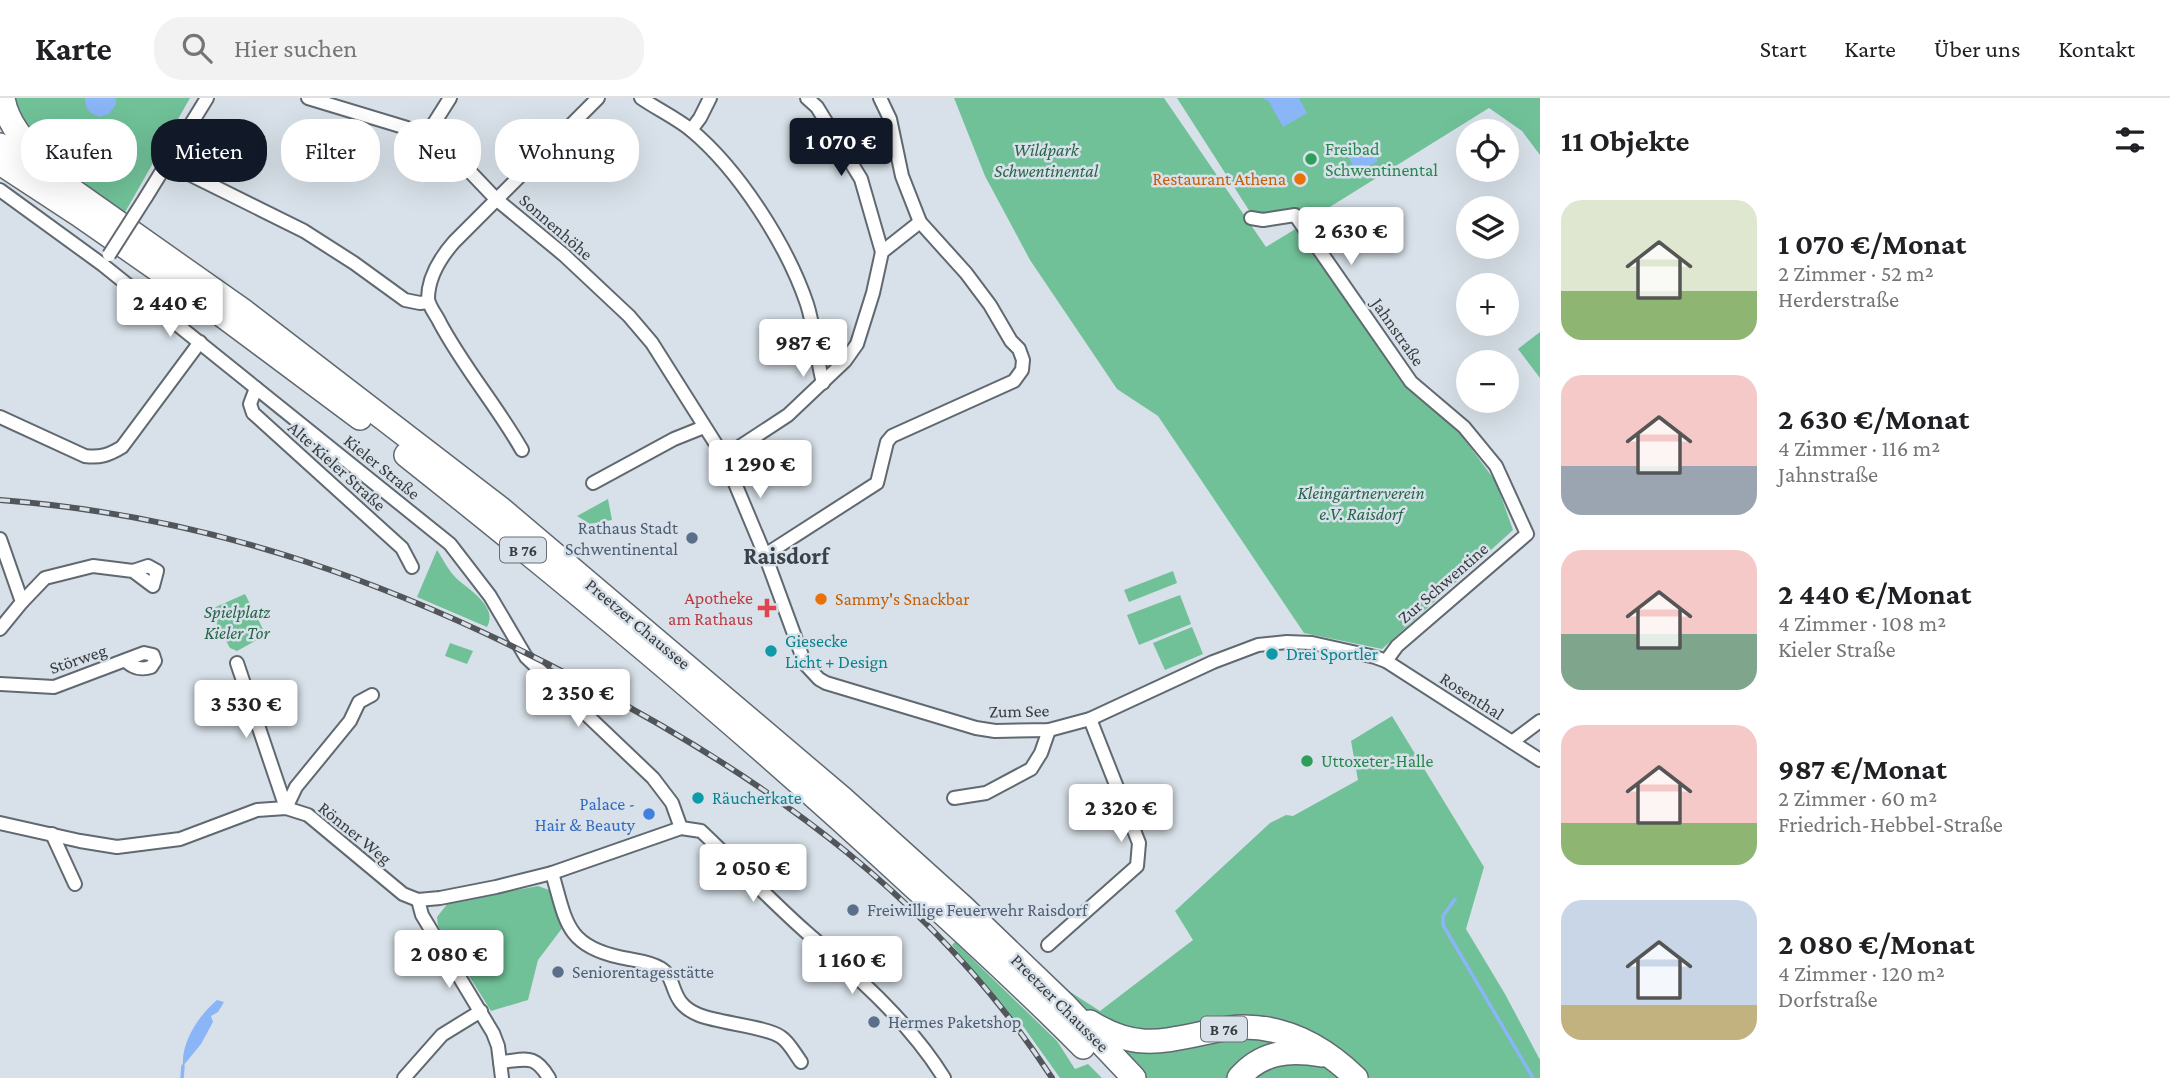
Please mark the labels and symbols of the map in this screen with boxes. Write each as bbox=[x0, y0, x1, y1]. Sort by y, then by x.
pin: 1 070 € bbox=[776, 118, 906, 178]
place label: Freibad Schwentinental bbox=[1325, 139, 1438, 180]
park label: Wildpark Schwentinental bbox=[994, 140, 1099, 181]
marker: Freibad Schwentinental bbox=[1303, 151, 1319, 167]
place label: Restaurant Athena bbox=[1153, 169, 1286, 189]
marker: Restaurant Athena bbox=[1292, 171, 1308, 187]
street label: Sonnenhöhe bbox=[515, 190, 597, 264]
pin: 2 630 € bbox=[1286, 208, 1416, 267]
pin: 2 440 € bbox=[105, 280, 235, 339]
street label: Jahnstraße bbox=[1366, 293, 1429, 370]
pin: 987 € bbox=[754, 320, 852, 379]
street label: Alte Kieler Straße bbox=[284, 416, 390, 516]
street label: Kieler Straße bbox=[339, 430, 425, 504]
pin: 1 290 € bbox=[695, 440, 825, 500]
park label: Kleingärtnerverein e.V. Raisdorf bbox=[1297, 483, 1425, 524]
place label: Rathaus Stadt Schwentinental bbox=[565, 518, 679, 559]
marker: Rathaus Stadt Schwentinental bbox=[684, 530, 700, 546]
road number: B 76 bbox=[500, 538, 546, 562]
street label: Zur Schwentine bbox=[1394, 538, 1492, 628]
district label: Raisdorf bbox=[743, 542, 831, 569]
street label: Preetzer Chaussee bbox=[582, 575, 694, 674]
place label: Apotheke am Rathaus bbox=[668, 588, 753, 629]
place label: Sammy's Snackbar bbox=[835, 589, 970, 609]
marker: Sammy's Snackbar bbox=[813, 591, 829, 607]
marker: Apotheke am Rathaus bbox=[759, 600, 775, 616]
park label: Spielplatz Kieler Tor bbox=[204, 602, 271, 643]
place label: Giesecke Licht + Design bbox=[785, 631, 888, 672]
street label: Störweg bbox=[47, 640, 110, 678]
marker: Giesecke Licht + Design bbox=[763, 643, 779, 659]
place label: Drei Sportler bbox=[1286, 644, 1379, 664]
marker: Drei Sportler bbox=[1264, 646, 1280, 662]
street label: Rosenthal bbox=[1436, 668, 1508, 724]
pin: 2 350 € bbox=[513, 670, 643, 729]
pin: 3 530 € bbox=[181, 680, 311, 740]
street label: Zum See bbox=[988, 700, 1050, 722]
place label: Uttoxeter-Halle bbox=[1321, 751, 1433, 771]
marker: Uttoxeter-Halle bbox=[1299, 753, 1315, 769]
pin: 2 320 € bbox=[1056, 784, 1186, 844]
place label: Räucherkate bbox=[712, 788, 802, 808]
marker: Räucherkate bbox=[690, 790, 706, 806]
place label: Palace - Hair & Beauty bbox=[535, 794, 636, 835]
street label: Rönner Weg bbox=[314, 798, 396, 869]
marker: Palace - Hair & Beauty bbox=[641, 806, 657, 822]
pin: 2 050 € bbox=[688, 844, 818, 904]
place label: Freiwillige Feuerwehr Raisdorf bbox=[867, 900, 1089, 920]
marker: Freiwillige Feuerwehr Raisdorf bbox=[845, 902, 861, 918]
pin: 2 080 € bbox=[384, 930, 514, 990]
pin: 1 160 € bbox=[787, 936, 917, 996]
street label: Preetzer Chaussee bbox=[1007, 950, 1113, 1056]
place label: Seniorentagesstätte bbox=[572, 962, 714, 982]
marker: Seniorentagesstätte bbox=[550, 964, 566, 980]
place label: Hermes Paketshop bbox=[888, 1012, 1021, 1032]
marker: Hermes Paketshop bbox=[866, 1014, 882, 1030]
road number: B 76 bbox=[1201, 1016, 1247, 1042]

